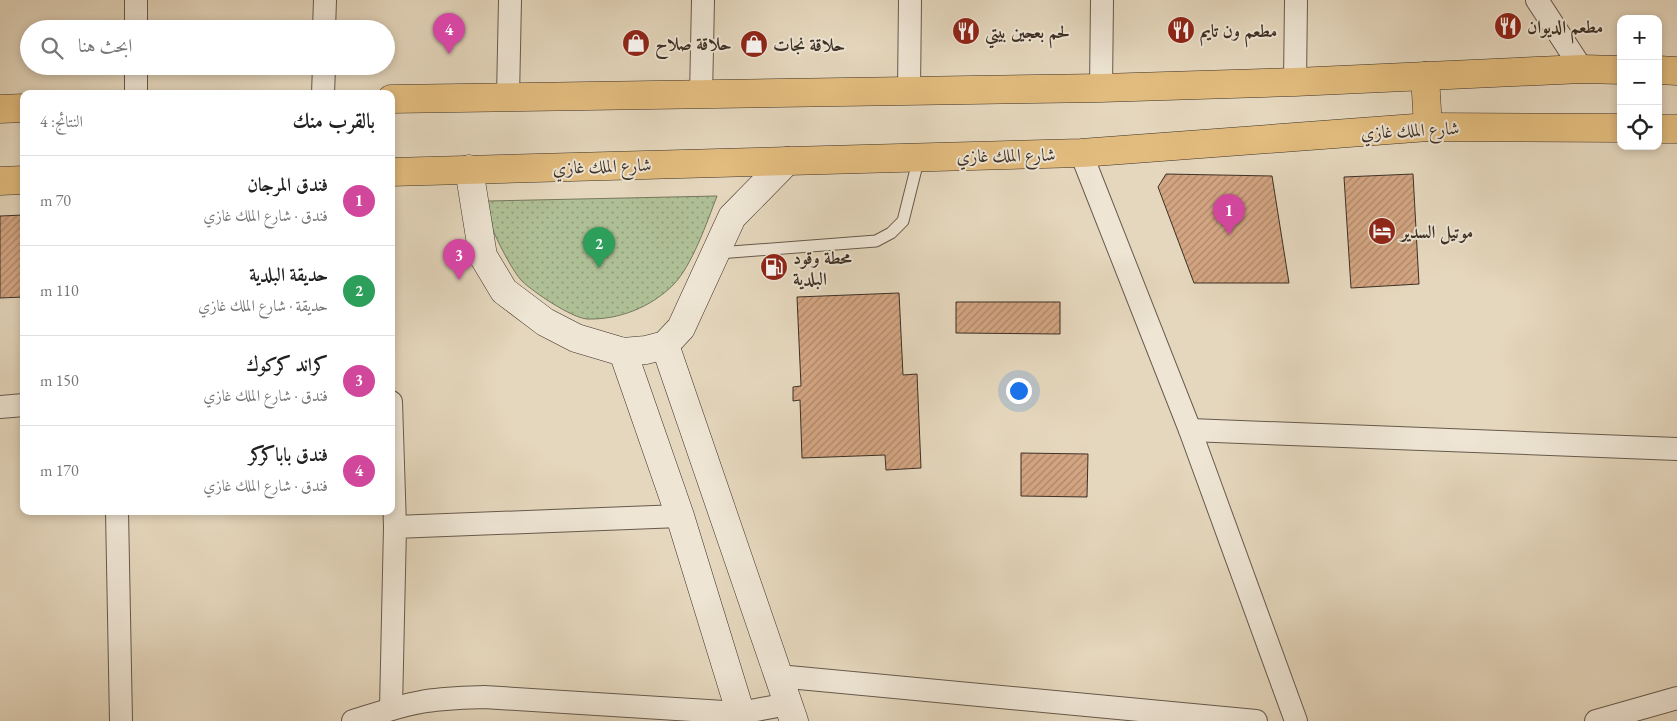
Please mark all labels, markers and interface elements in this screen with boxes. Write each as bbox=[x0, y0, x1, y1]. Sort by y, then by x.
restaurant icon: مطعم الديوان bbox=[1493, 11, 1523, 41]
pin: 4 bbox=[433, 13, 465, 54]
restaurant icon: مطعم ون تايم bbox=[1166, 15, 1196, 45]
place label: مطعم الديوان bbox=[1527, 15, 1603, 44]
map controls bbox=[1617, 15, 1662, 150]
button: + bbox=[1617, 15, 1662, 60]
restaurant icon: لحم بعجين بيتي bbox=[951, 16, 981, 46]
place label: مطعم ون تايم bbox=[1200, 19, 1277, 48]
search box bbox=[20, 20, 395, 75]
place label: لحم بعجين بيتي bbox=[985, 20, 1070, 49]
shop icon: حلاقة صلاح bbox=[621, 28, 651, 58]
shop icon: حلاقة نجات bbox=[739, 29, 769, 59]
place label: حلاقة صلاح bbox=[655, 32, 732, 60]
text: ابحث هنا bbox=[78, 33, 132, 58]
place label: حلاقة نجات bbox=[773, 33, 845, 56]
icon: search bbox=[38, 34, 66, 62]
button: − bbox=[1617, 60, 1662, 105]
button: locate bbox=[1617, 105, 1662, 150]
text: بالقرب منك bbox=[292, 107, 375, 134]
text: النتائج: 4 bbox=[40, 111, 83, 132]
street label: شارع الملك غازي bbox=[1360, 116, 1460, 148]
street label: شارع الملك غازي bbox=[956, 143, 1056, 171]
street label: شارع الملك غازي bbox=[552, 153, 652, 183]
text: فندق المرجان bbox=[247, 172, 328, 197]
text: 70 m bbox=[40, 190, 71, 211]
text: 1 bbox=[355, 190, 363, 211]
pin: 1 bbox=[1213, 194, 1245, 235]
text: فندق · شارع الملك غازي bbox=[203, 205, 328, 226]
hotel icon: موتيل السدير bbox=[1367, 216, 1397, 246]
place label: موتيل السدير bbox=[1399, 220, 1473, 245]
pin: 2 bbox=[583, 227, 615, 268]
pin: 3 bbox=[443, 239, 475, 280]
place label: محطة وقود البلدية bbox=[793, 246, 853, 290]
fuel station icon: محطة وقود البلدية bbox=[759, 252, 789, 282]
text: حديقة البلدية bbox=[249, 262, 328, 287]
text: 110 m bbox=[40, 280, 79, 301]
text: 2 bbox=[355, 280, 363, 301]
text: حديقة · شارع الملك غازي bbox=[198, 295, 328, 316]
text: كراند كركوك bbox=[246, 352, 328, 377]
text: 150 m bbox=[40, 370, 79, 391]
text: 3 bbox=[355, 370, 363, 391]
your location bbox=[1006, 378, 1032, 404]
text: فندق · شارع الملك غازي bbox=[203, 385, 328, 406]
text: فندق باباكركر bbox=[249, 442, 328, 467]
text: 170 m bbox=[40, 460, 79, 481]
text: 4 bbox=[355, 460, 363, 481]
text: فندق · شارع الملك غازي bbox=[203, 475, 328, 496]

